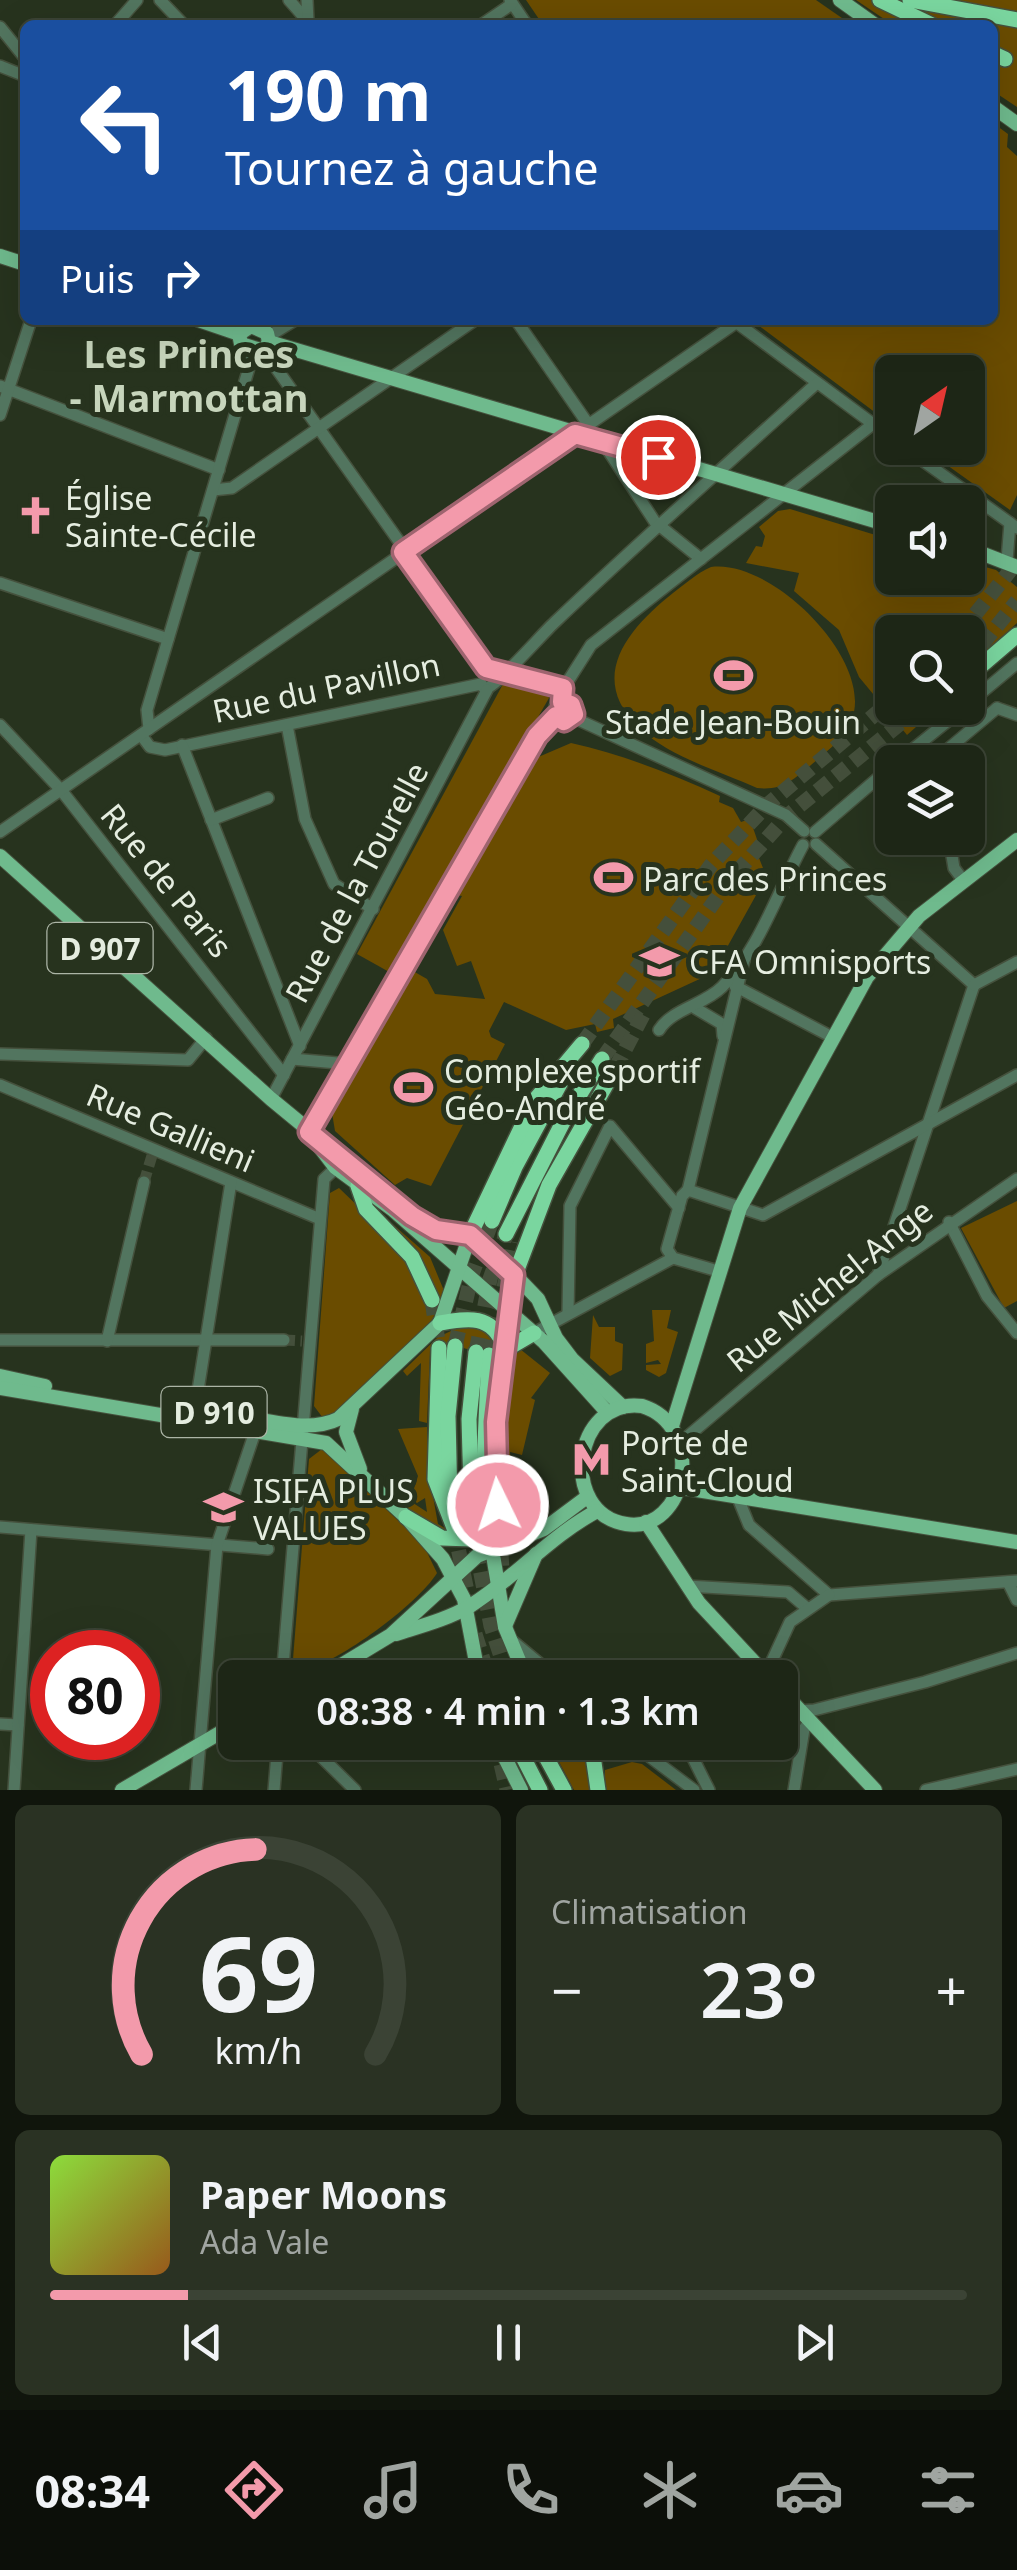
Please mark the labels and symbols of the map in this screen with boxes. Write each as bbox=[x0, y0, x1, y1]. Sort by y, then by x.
district label: Les Princes - Marmottan bbox=[70, 327, 308, 423]
north arrow bbox=[875, 355, 985, 465]
pin bbox=[616, 415, 701, 500]
place label: Église Sainte-Cécile bbox=[65, 476, 257, 556]
church icon: Église Sainte-Cécile bbox=[14, 494, 56, 536]
street label: Rue du Pavillon bbox=[208, 642, 444, 732]
sports icon: Stade Jean-Bouin bbox=[712, 655, 754, 697]
place label: Stade Jean-Bouin bbox=[605, 700, 861, 743]
street label: Rue de la Tourelle bbox=[274, 754, 438, 1010]
street label: Rue de Paris bbox=[92, 794, 242, 966]
sports icon: Parc des Princes bbox=[592, 857, 634, 899]
place label: Parc des Princes bbox=[643, 857, 887, 900]
road number: D 907 bbox=[48, 923, 152, 973]
school or university icon: CFA Omnisports bbox=[638, 940, 680, 982]
place label: CFA Omnisports bbox=[689, 940, 931, 983]
place label: Complexe sportif Géo-André bbox=[444, 1049, 702, 1129]
sports icon: Complexe sportif Géo-André bbox=[393, 1067, 435, 1109]
street label: Rue Gallieni bbox=[81, 1072, 261, 1182]
street label: Rue Michel-Ange bbox=[717, 1189, 941, 1381]
road number: D 910 bbox=[162, 1387, 266, 1437]
place label: Porte de Saint-Cloud bbox=[621, 1421, 794, 1501]
metro station icon: Porte de Saint-Cloud bbox=[570, 1439, 612, 1481]
position arrow bbox=[446, 1453, 550, 1557]
place label: ISIFA PLUS VALUES bbox=[253, 1469, 414, 1549]
school or university icon: ISIFA PLUS VALUES bbox=[202, 1487, 244, 1529]
speed limit sign: 80 bbox=[30, 1630, 160, 1760]

